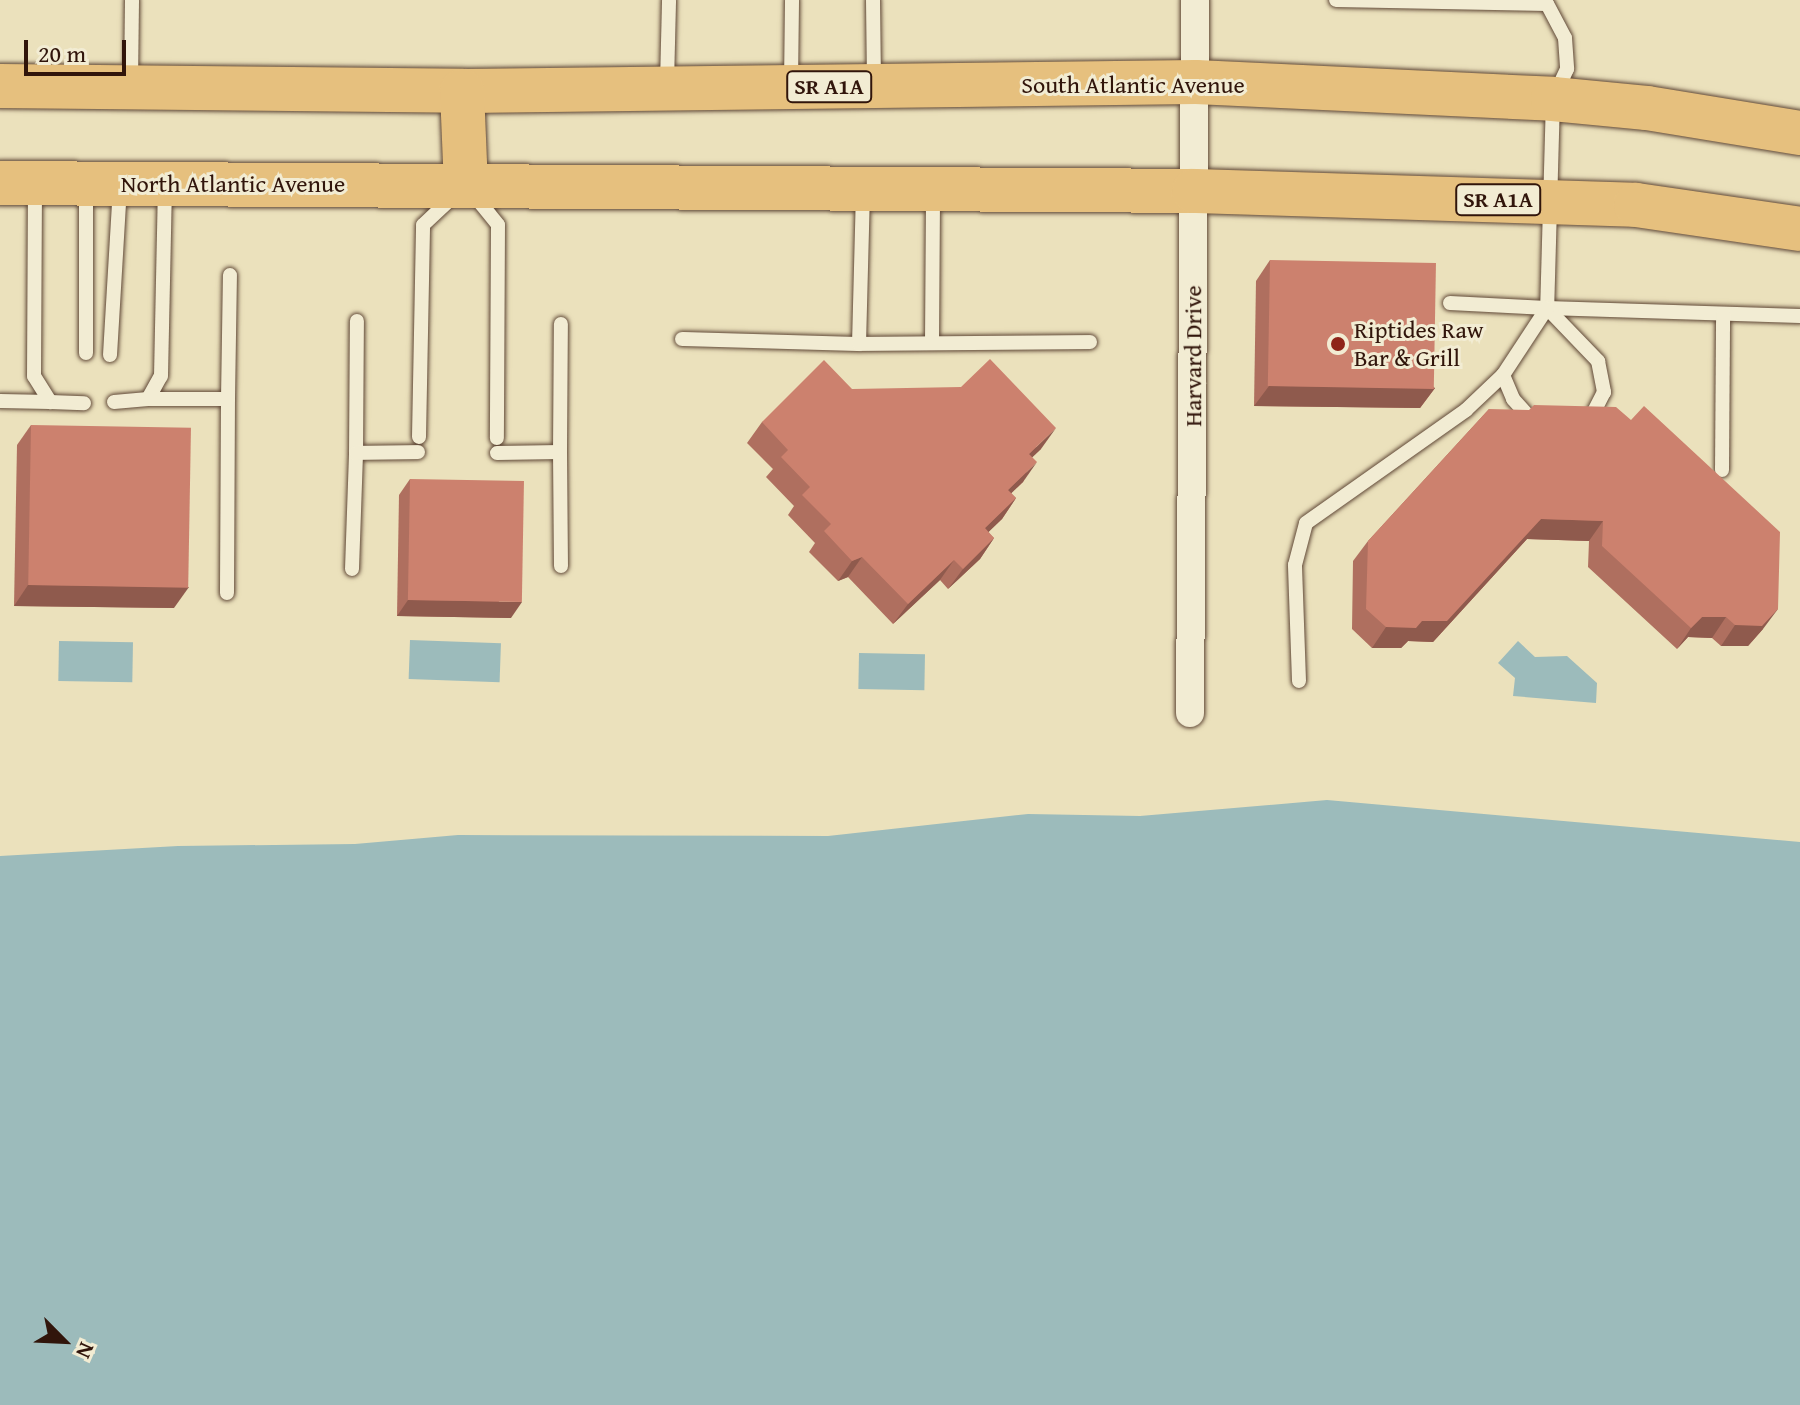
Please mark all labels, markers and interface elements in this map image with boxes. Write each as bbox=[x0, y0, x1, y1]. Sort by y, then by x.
scale bar bbox=[28, 24, 130, 74]
text: 20 m bbox=[38, 36, 86, 71]
road number: SR A1A bbox=[785, 69, 873, 105]
street label: South Atlantic Avenue bbox=[1021, 71, 1245, 99]
street label: North Atlantic Avenue bbox=[121, 170, 345, 198]
road number: SR A1A bbox=[1454, 182, 1542, 218]
street label: Harvard Drive bbox=[1179, 285, 1207, 427]
place label: Riptides Raw Bar & Grill bbox=[1354, 316, 1483, 372]
marker: Riptides Raw Bar & Grill bbox=[1329, 335, 1347, 353]
north arrow bbox=[24, 1301, 104, 1381]
text: N bbox=[68, 1338, 104, 1364]

